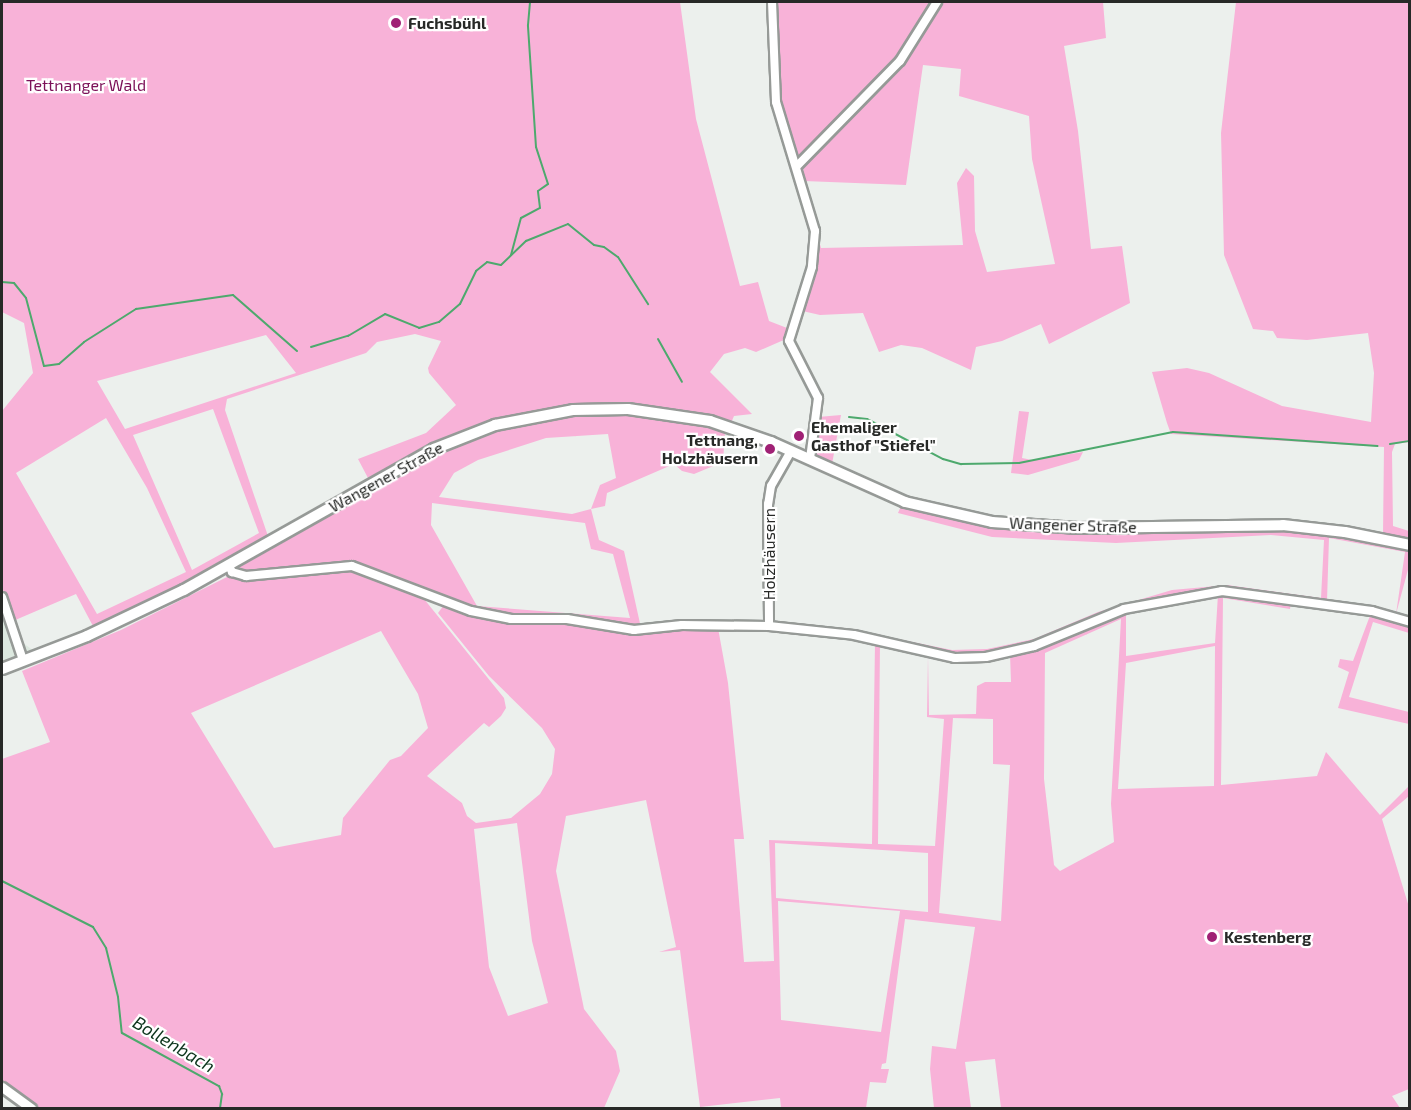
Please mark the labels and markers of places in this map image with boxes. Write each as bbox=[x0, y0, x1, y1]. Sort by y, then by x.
place label: Fuchsbühl bbox=[408, 13, 486, 33]
marker: Fuchsbühl bbox=[389, 16, 403, 30]
place label: Ehemaliger Gasthof "Stiefel" bbox=[811, 417, 936, 455]
marker: Ehemaliger Gasthof "Stiefel" bbox=[792, 429, 806, 443]
place label: Tettnang, Holzhäusern bbox=[662, 430, 758, 468]
marker: Tettnang, Holzhäusern bbox=[763, 442, 777, 456]
place label: Kestenberg bbox=[1224, 927, 1311, 947]
marker: Kestenberg bbox=[1205, 930, 1219, 944]

